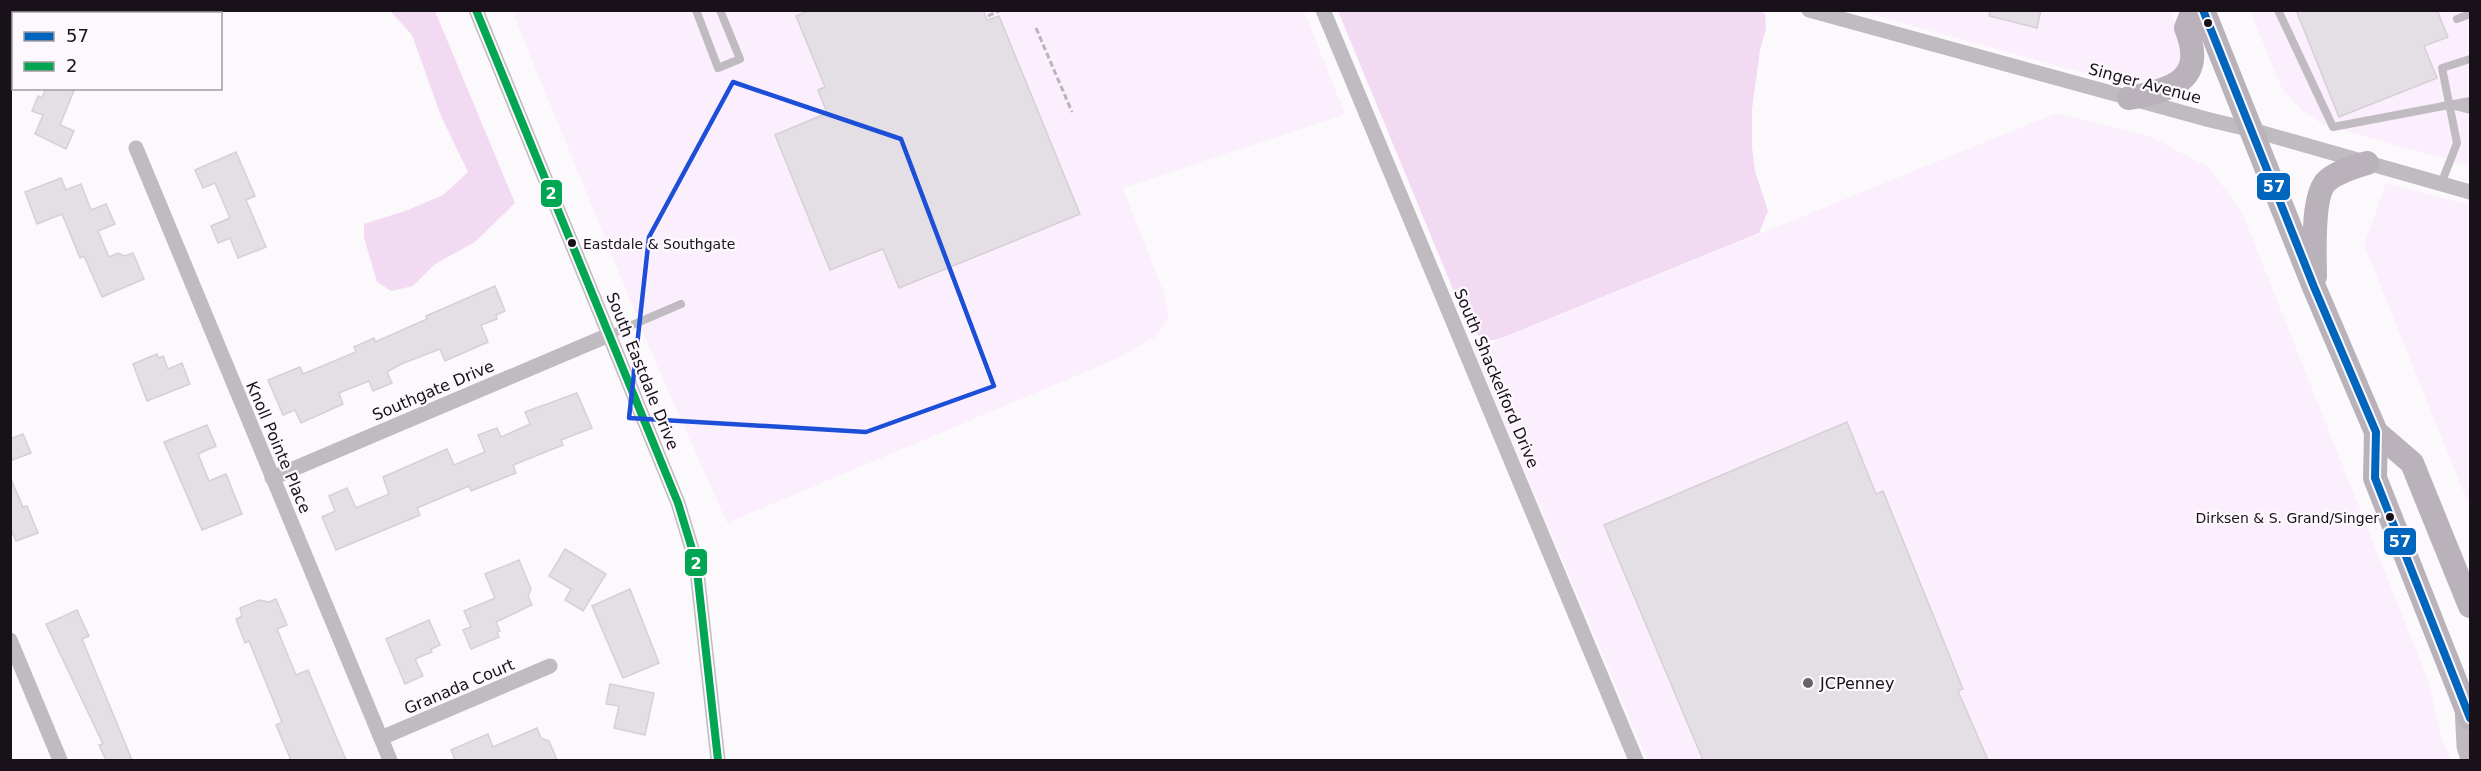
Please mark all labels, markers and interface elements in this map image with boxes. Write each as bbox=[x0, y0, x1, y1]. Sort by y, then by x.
legend bbox=[12, 12, 222, 90]
unlabelled marker bbox=[2202, 17, 2214, 29]
text: 57 bbox=[66, 25, 89, 46]
text: 2 bbox=[66, 55, 77, 76]
street label: Singer Avenue bbox=[2086, 59, 2203, 108]
line badge: 57 bbox=[2256, 172, 2291, 201]
text: 57 bbox=[2263, 177, 2285, 196]
line badge: 2 bbox=[540, 179, 563, 208]
text: 2 bbox=[545, 184, 557, 203]
place label: Eastdale & Southgate bbox=[583, 236, 735, 252]
marker: Eastdale & Southgate bbox=[566, 237, 578, 249]
street label: South Shackelford Drive bbox=[1450, 286, 1543, 471]
street label: South Eastdale Drive bbox=[602, 290, 683, 453]
street label: Southgate Drive bbox=[369, 356, 497, 425]
street label: Knoll Pointe Place bbox=[242, 378, 315, 516]
place label: Dirksen & S. Grand/Singer bbox=[2196, 510, 2379, 526]
marker: Dirksen & S. Grand/Singer bbox=[2384, 511, 2396, 523]
line badge: 57 bbox=[2383, 527, 2417, 556]
text: 57 bbox=[2389, 532, 2411, 551]
line badge: 2 bbox=[684, 548, 708, 577]
text: 2 bbox=[690, 554, 702, 573]
street label: Granada Court bbox=[401, 655, 517, 718]
place label: JCPenney bbox=[1819, 674, 1894, 693]
marker: JCPenney bbox=[1801, 676, 1815, 690]

